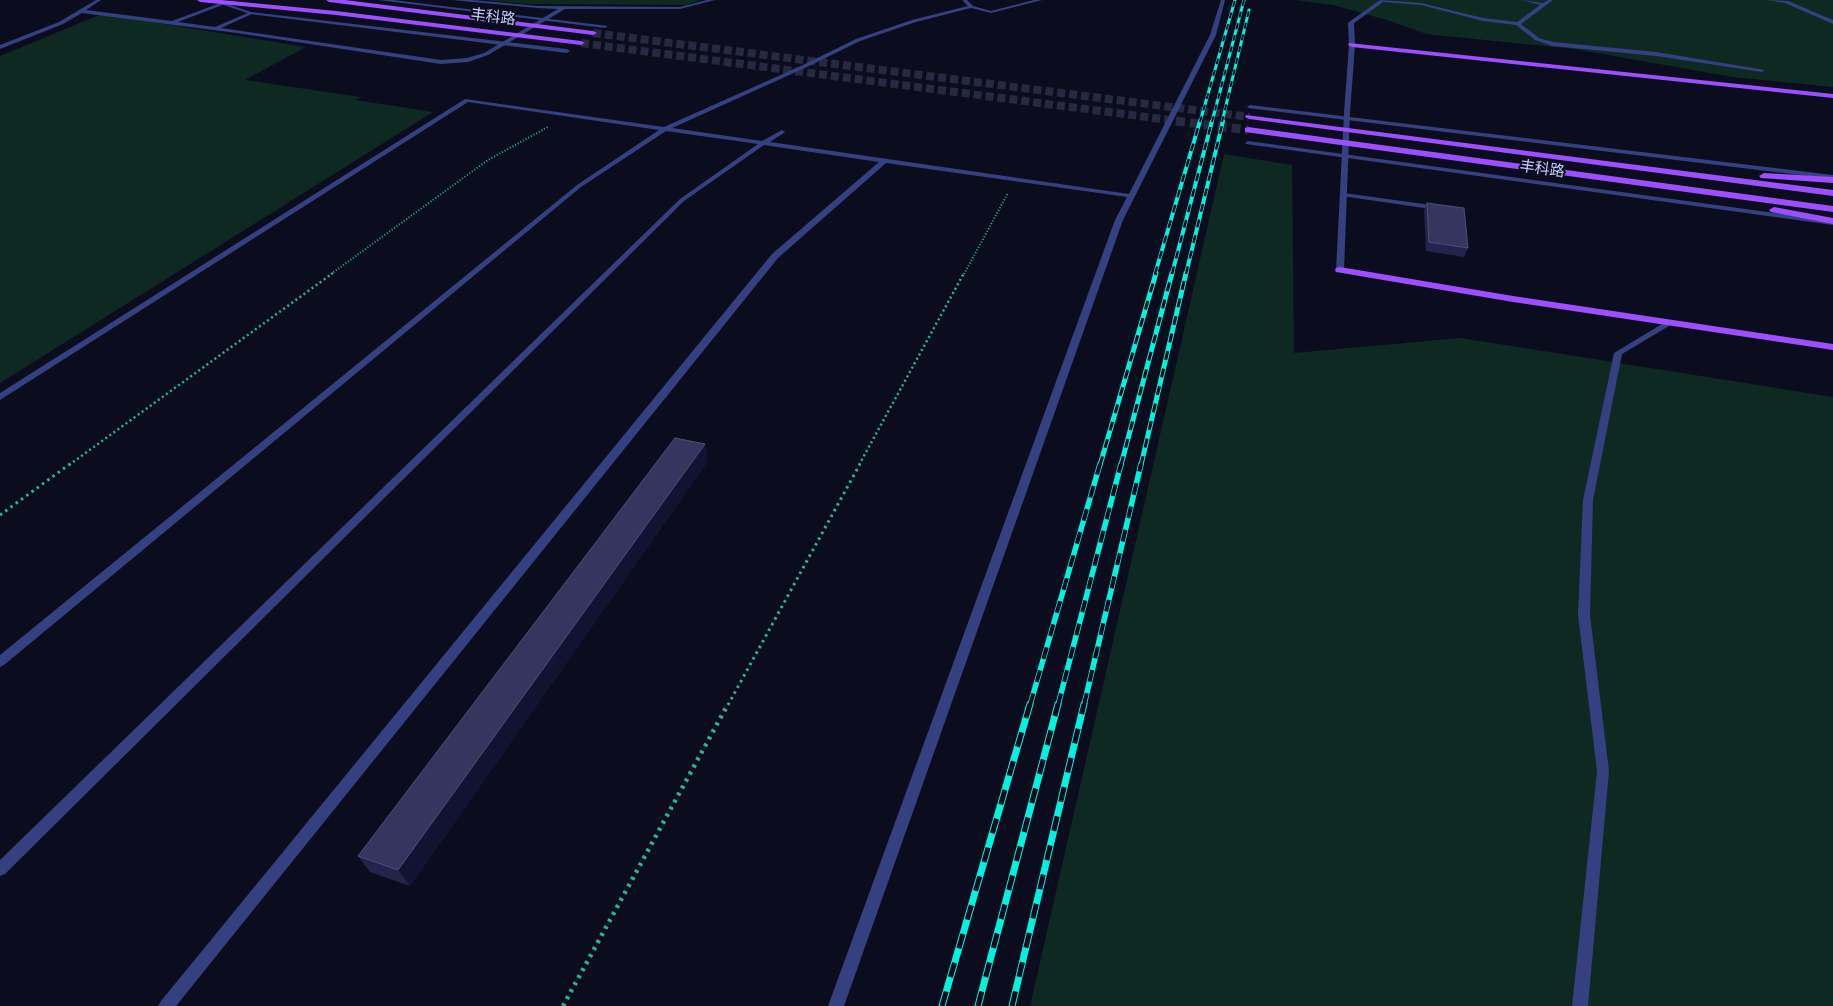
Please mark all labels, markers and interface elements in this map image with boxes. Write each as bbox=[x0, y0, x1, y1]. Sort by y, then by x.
street label: 丰科路 bbox=[470, 6, 516, 30]
street label: 丰科路 bbox=[1518, 158, 1566, 182]

